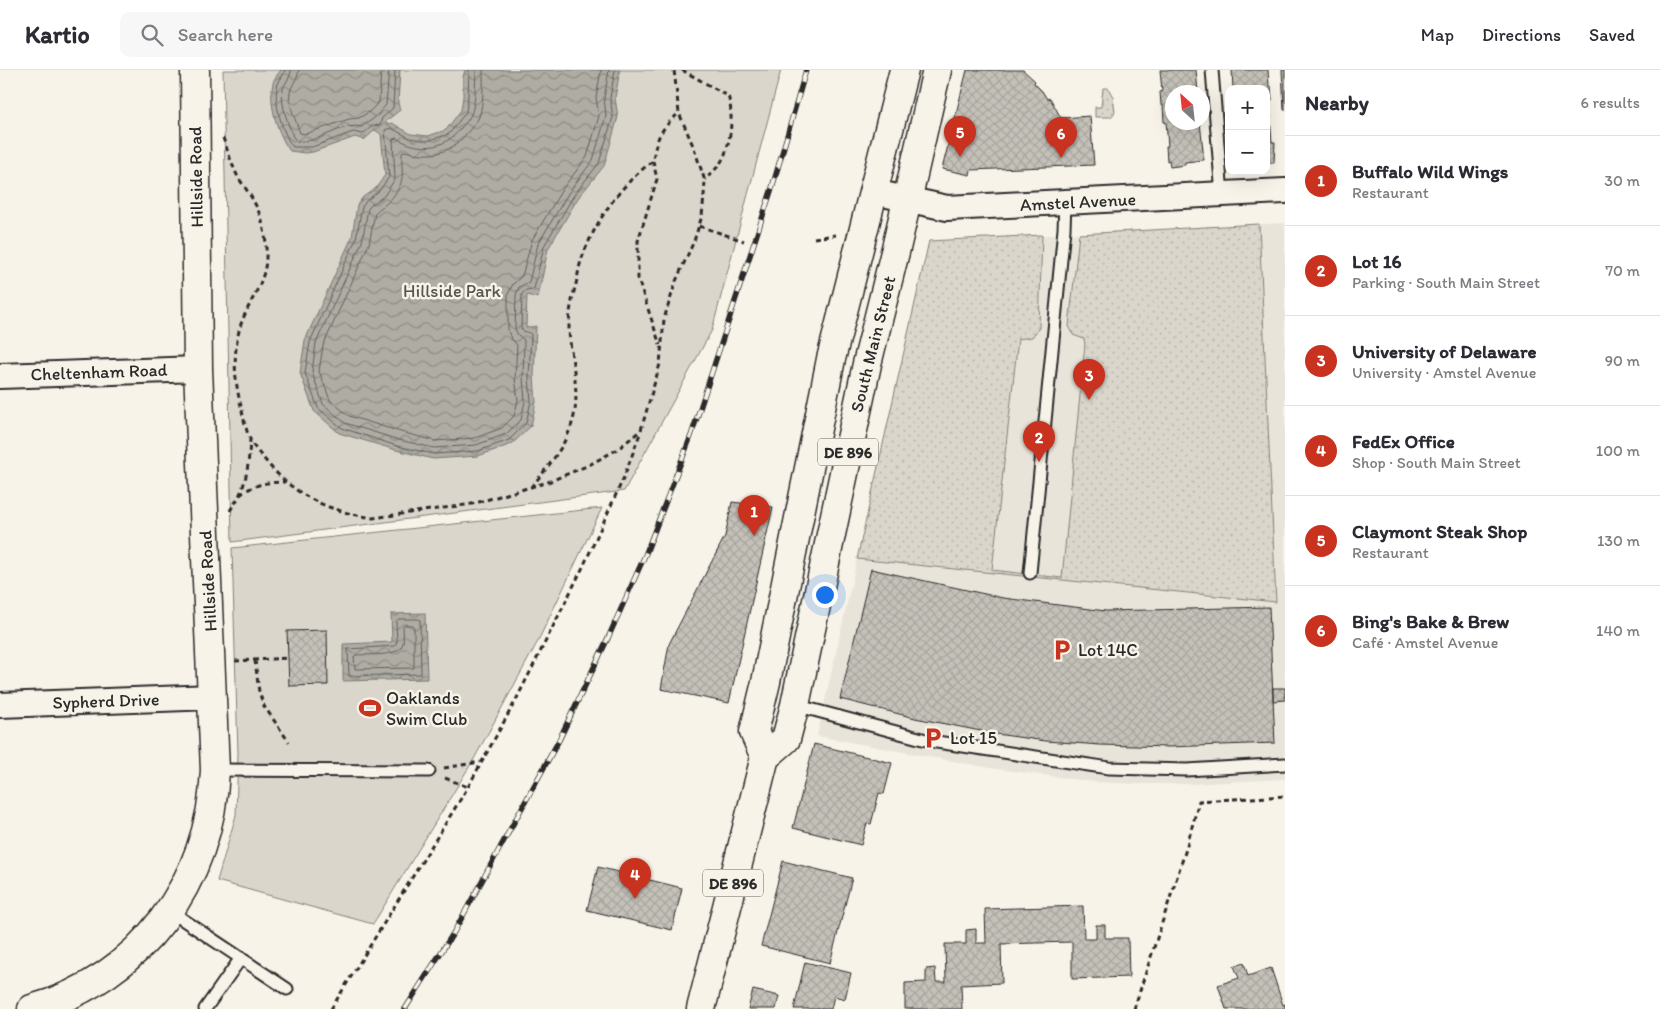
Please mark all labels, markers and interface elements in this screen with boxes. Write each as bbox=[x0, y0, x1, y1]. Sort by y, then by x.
search box bbox=[120, 12, 470, 57]
text: Kartio bbox=[25, 20, 90, 49]
icon: search bbox=[138, 21, 166, 49]
text: Search here bbox=[178, 23, 273, 46]
text: Map bbox=[1421, 24, 1454, 46]
text: Directions bbox=[1482, 24, 1561, 46]
text: Saved bbox=[1589, 24, 1635, 46]
north arrow bbox=[1165, 85, 1210, 130]
map controls bbox=[1225, 85, 1270, 175]
button: + bbox=[1225, 85, 1270, 130]
text: Nearby bbox=[1305, 90, 1369, 115]
text: 6 results bbox=[1580, 93, 1640, 112]
pin: 5 bbox=[944, 116, 976, 157]
pin: 6 bbox=[1045, 117, 1077, 158]
street label: Hillside Road bbox=[184, 126, 208, 228]
button: − bbox=[1225, 130, 1270, 175]
text: Buffalo Wild Wings bbox=[1352, 160, 1508, 183]
text: 1 bbox=[1317, 171, 1325, 190]
text: 30 m bbox=[1604, 171, 1640, 190]
text: Restaurant bbox=[1352, 183, 1429, 202]
street label: Amstel Avenue bbox=[1019, 188, 1137, 216]
text: Lot 16 bbox=[1352, 250, 1402, 273]
text: 2 bbox=[1317, 261, 1325, 280]
text: 70 m bbox=[1605, 261, 1640, 280]
street label: South Main Street bbox=[845, 273, 901, 414]
text: Parking · South Main Street bbox=[1352, 273, 1540, 292]
park label: Hillside Park bbox=[403, 280, 502, 302]
text: University of Delaware bbox=[1352, 340, 1537, 363]
text: 3 bbox=[1317, 351, 1325, 370]
text: 90 m bbox=[1605, 351, 1640, 370]
street label: Cheltenham Road bbox=[30, 359, 168, 385]
pin: 3 bbox=[1073, 359, 1105, 400]
text: University · Amstel Avenue bbox=[1352, 363, 1536, 382]
pin: 2 bbox=[1023, 421, 1055, 462]
text: FedEx Office bbox=[1352, 430, 1455, 453]
road number: DE 896 bbox=[818, 438, 878, 466]
text: 4 bbox=[1316, 441, 1326, 460]
text: 100 m bbox=[1596, 441, 1640, 460]
text: Shop · South Main Street bbox=[1352, 453, 1521, 472]
pin: 1 bbox=[738, 495, 770, 536]
text: Claymont Steak Shop bbox=[1352, 520, 1527, 543]
street label: Hillside Road bbox=[194, 530, 222, 632]
text: 5 bbox=[1317, 531, 1325, 550]
text: 130 m bbox=[1597, 531, 1640, 550]
text: Restaurant bbox=[1352, 543, 1429, 562]
your location bbox=[812, 582, 838, 608]
text: Bing's Bake & Brew bbox=[1352, 610, 1509, 633]
text: 6 bbox=[1317, 621, 1325, 640]
text: 140 m bbox=[1596, 621, 1640, 640]
text: Café · Amstel Avenue bbox=[1352, 633, 1498, 652]
parking icon: Lot 14C bbox=[1049, 637, 1075, 663]
place label: Lot 14C bbox=[1078, 639, 1138, 661]
place label: Oaklands Swim Club bbox=[386, 687, 467, 730]
street label: Sypherd Drive bbox=[52, 688, 160, 714]
sports icon: Oaklands Swim Club bbox=[357, 695, 383, 721]
parking icon: Lot 15 bbox=[920, 725, 946, 751]
place label: Lot 15 bbox=[950, 727, 997, 749]
pin: 4 bbox=[619, 858, 651, 899]
road number: DE 896 bbox=[703, 870, 763, 896]

